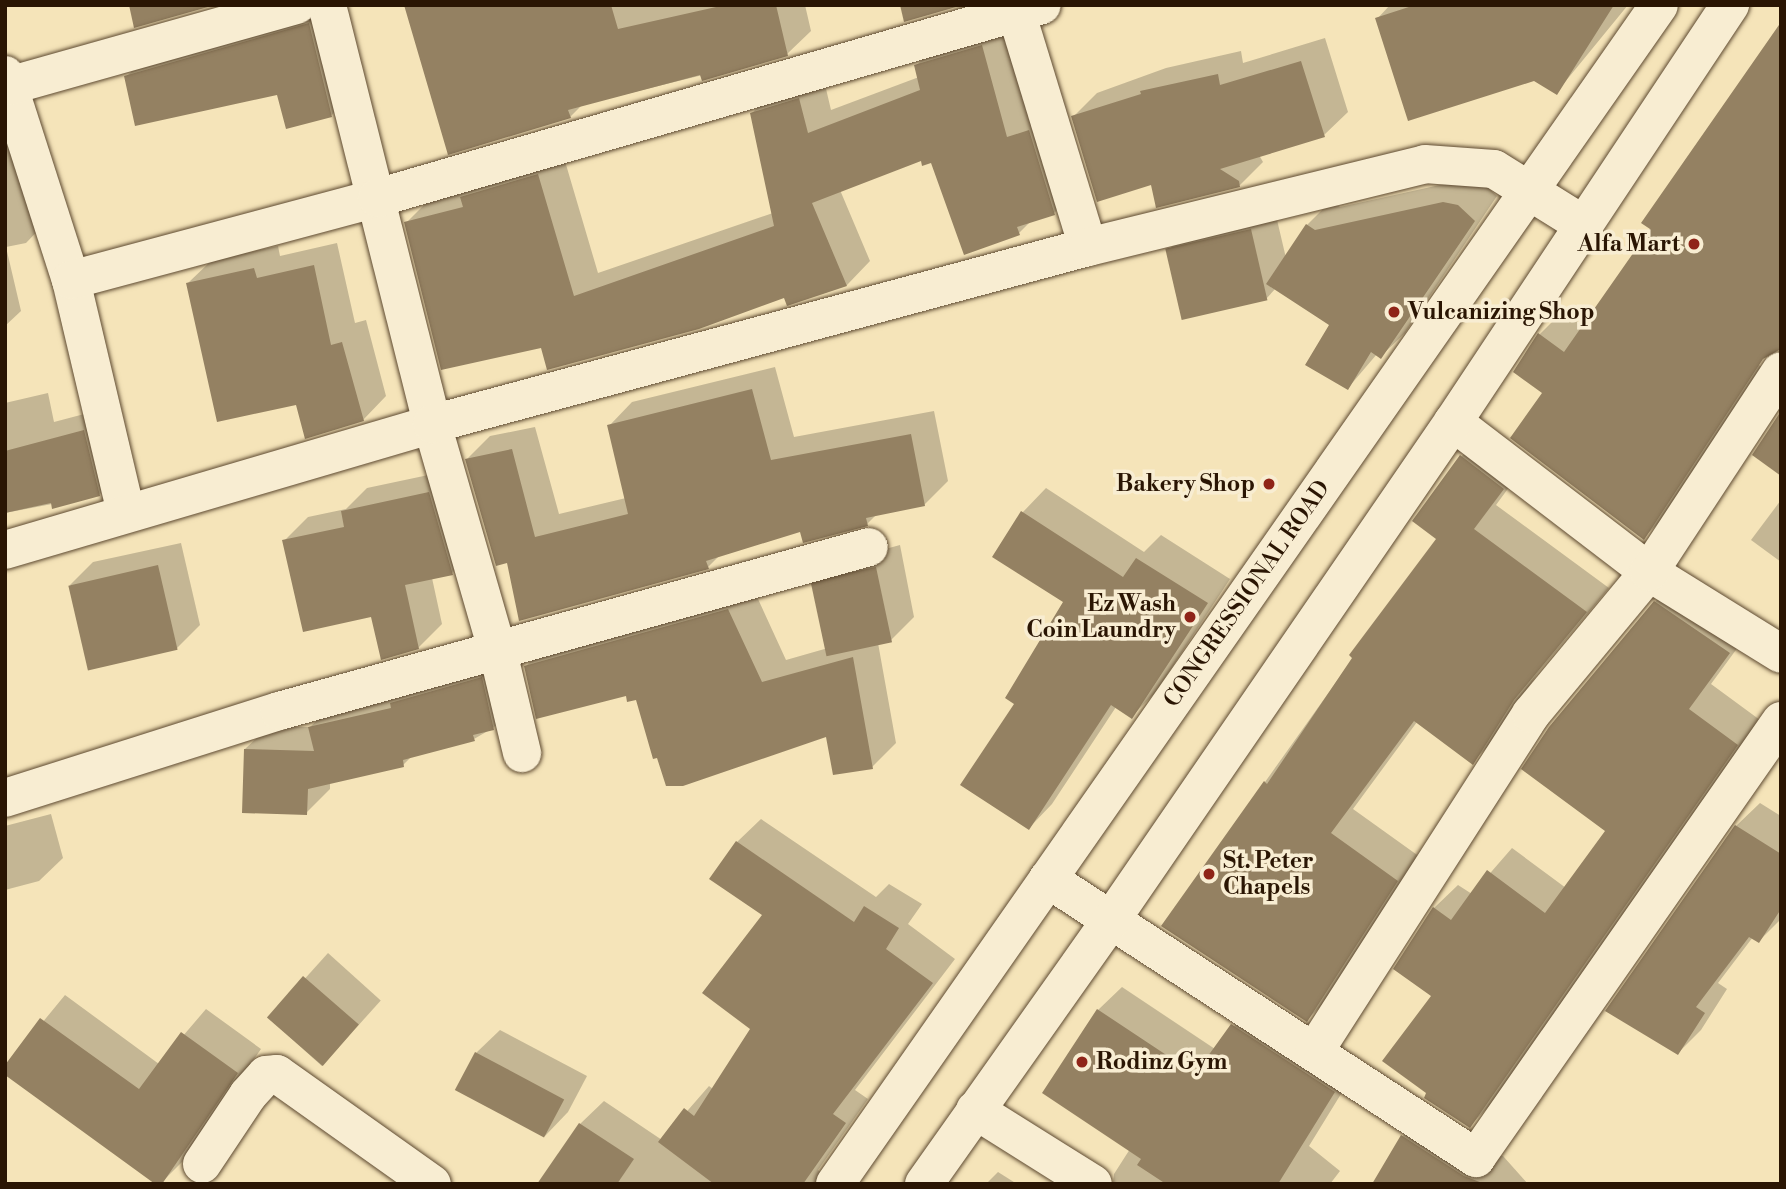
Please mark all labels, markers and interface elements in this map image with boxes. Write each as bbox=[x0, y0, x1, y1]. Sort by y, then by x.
place label: Alfa Mart bbox=[1578, 230, 1680, 258]
marker: Alfa Mart bbox=[1686, 236, 1702, 252]
place label: Vulcanizing Shop bbox=[1408, 298, 1595, 326]
marker: Vulcanizing Shop bbox=[1386, 304, 1402, 320]
place label: Bakery Shop bbox=[1116, 470, 1255, 498]
street label: CONGRESSIONAL ROAD bbox=[1158, 475, 1336, 713]
marker: Bakery Shop bbox=[1261, 476, 1277, 492]
place label: Ez Wash Coin Laundry bbox=[1026, 590, 1176, 644]
marker: Ez Wash Coin Laundry bbox=[1182, 609, 1198, 625]
place label: St. Peter Chapels bbox=[1223, 847, 1314, 901]
marker: St. Peter Chapels bbox=[1201, 866, 1217, 882]
place label: Rodinz Gym bbox=[1096, 1048, 1228, 1076]
marker: Rodinz Gym bbox=[1074, 1054, 1090, 1070]

